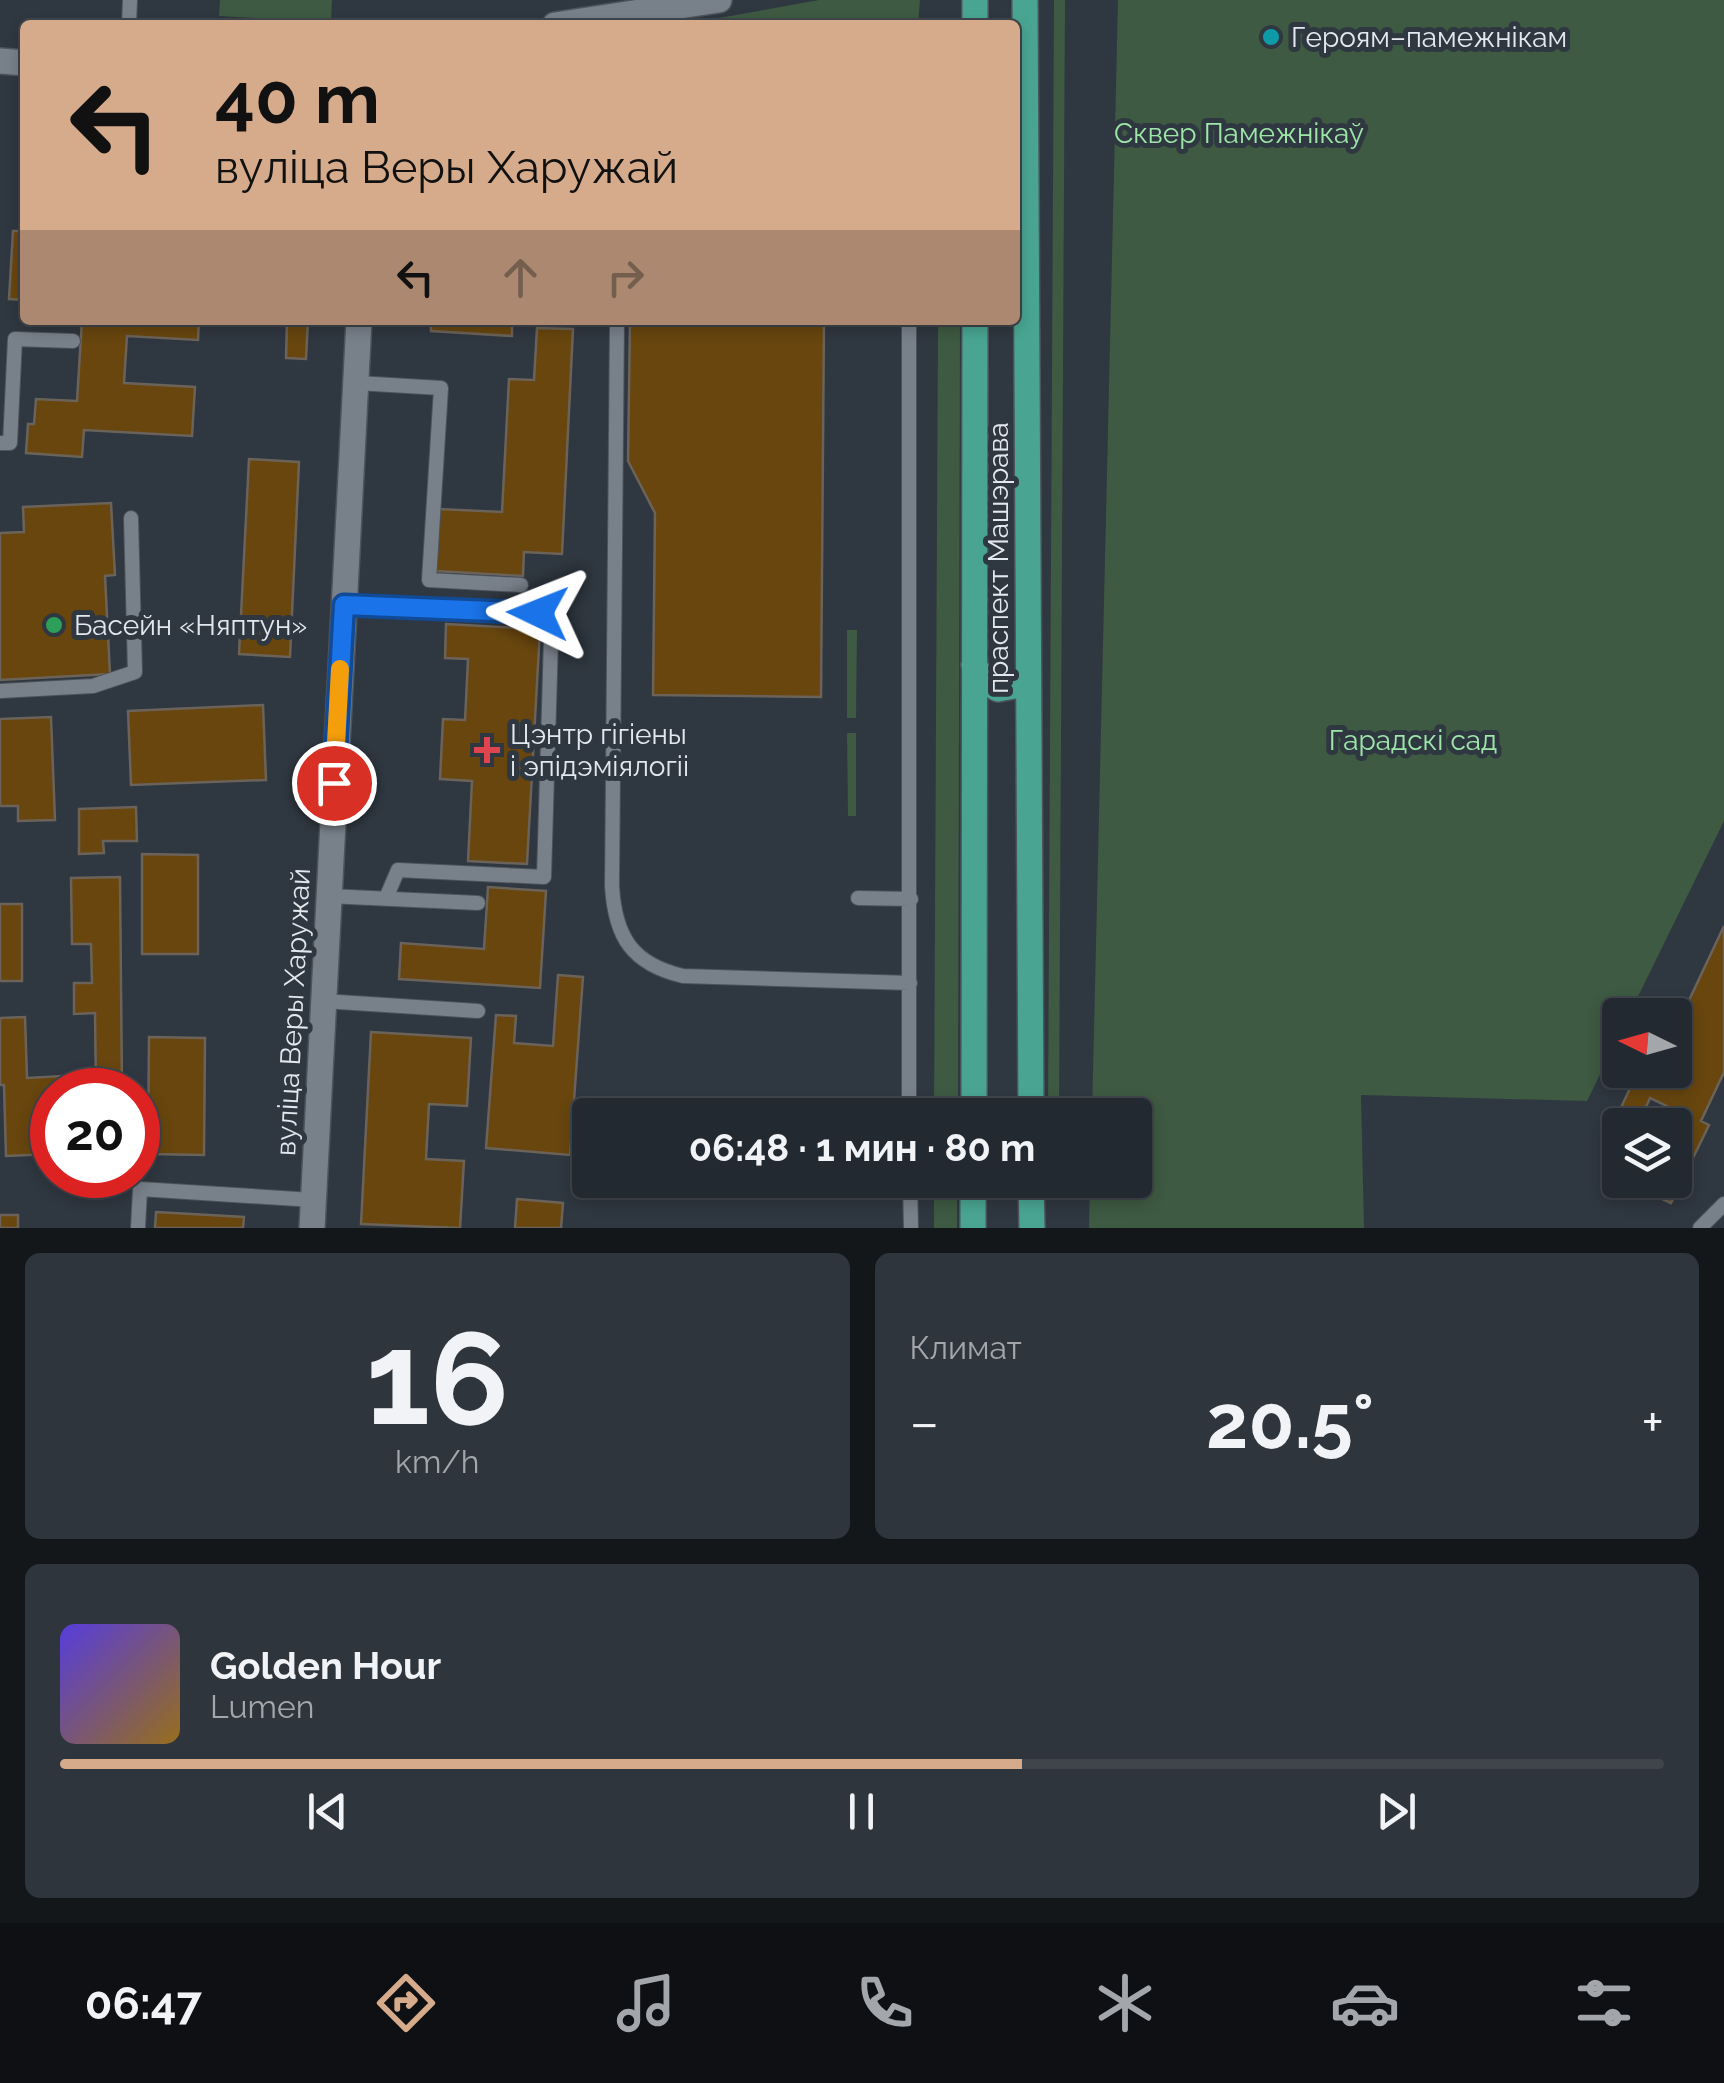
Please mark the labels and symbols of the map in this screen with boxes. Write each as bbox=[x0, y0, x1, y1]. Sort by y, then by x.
place label: Героям–памежнікам bbox=[1291, 21, 1567, 54]
marker: Героям–памежнікам bbox=[1260, 26, 1282, 48]
park label: Сквер Памежнікаў bbox=[1114, 117, 1364, 150]
street label: праспект Машэрава bbox=[982, 422, 1015, 694]
position arrow bbox=[486, 561, 590, 665]
place label: Басейн «Няптун» bbox=[74, 609, 307, 642]
marker: Басейн «Няптун» bbox=[43, 614, 65, 636]
place label: Цэнтр гігіены і эпідэміялогіі bbox=[510, 718, 689, 783]
park label: Гарадскі сад bbox=[1329, 724, 1497, 757]
marker: Цэнтр гігіены і эпідэміялогіі bbox=[474, 737, 500, 763]
pin bbox=[292, 741, 377, 826]
street label: вуліца Веры Харужай bbox=[269, 867, 317, 1157]
north arrow bbox=[1602, 998, 1692, 1088]
speed limit sign: 20 bbox=[30, 1068, 160, 1198]

